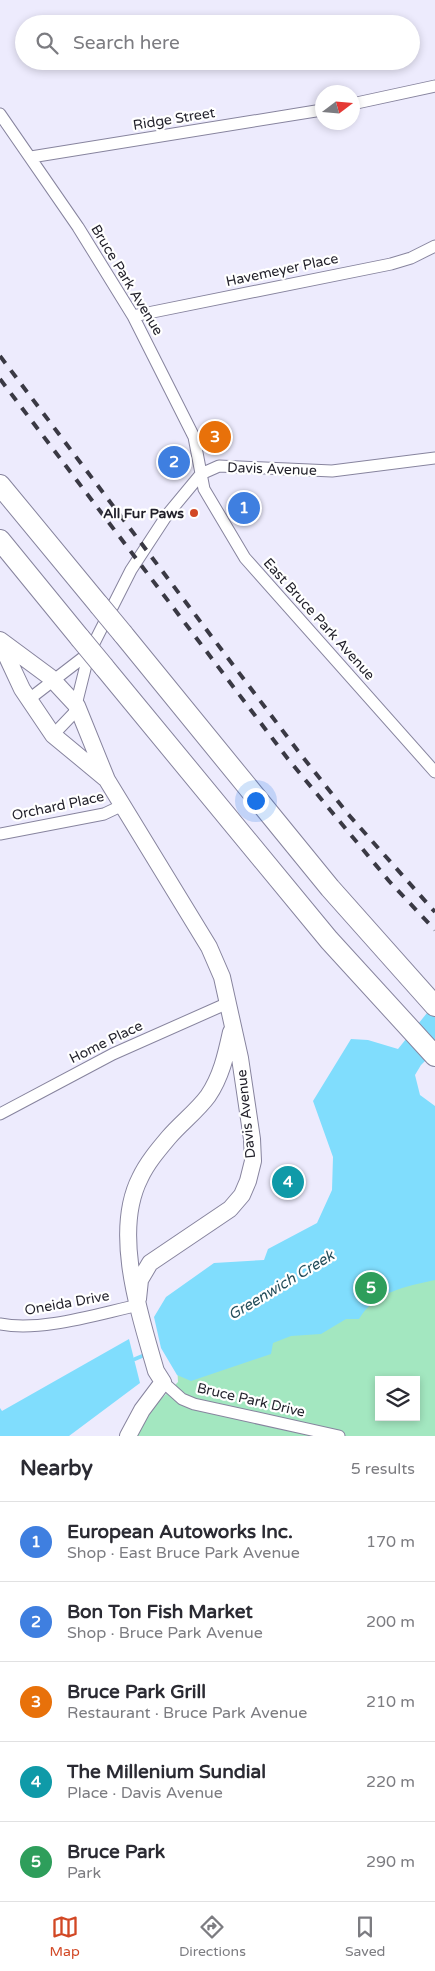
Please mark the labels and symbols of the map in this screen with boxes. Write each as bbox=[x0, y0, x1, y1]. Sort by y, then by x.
north arrow bbox=[315, 85, 360, 130]
street label: Ridge Street bbox=[132, 104, 217, 134]
street label: Bruce Park Avenue bbox=[87, 222, 167, 338]
street label: Havemeyer Place bbox=[224, 250, 340, 290]
pin: 3 bbox=[199, 418, 231, 456]
pin: 2 bbox=[158, 443, 190, 481]
street label: Davis Avenue bbox=[227, 459, 317, 479]
pin: 1 bbox=[228, 489, 260, 527]
place label: All Fur Paws bbox=[103, 505, 184, 522]
marker: All Fur Paws bbox=[188, 507, 200, 519]
street label: East Bruce Park Avenue bbox=[260, 554, 378, 684]
street label: Orchard Place bbox=[10, 788, 106, 824]
your location bbox=[243, 788, 269, 814]
street label: Home Place bbox=[67, 1017, 145, 1067]
street label: Davis Avenue bbox=[233, 1069, 259, 1159]
pin: 4 bbox=[272, 1163, 304, 1201]
water label: Greenwich Creek bbox=[225, 1245, 339, 1324]
pin: 5 bbox=[355, 1269, 387, 1307]
street label: Oneida Drive bbox=[23, 1287, 111, 1319]
street label: Bruce Park Drive bbox=[195, 1379, 307, 1421]

